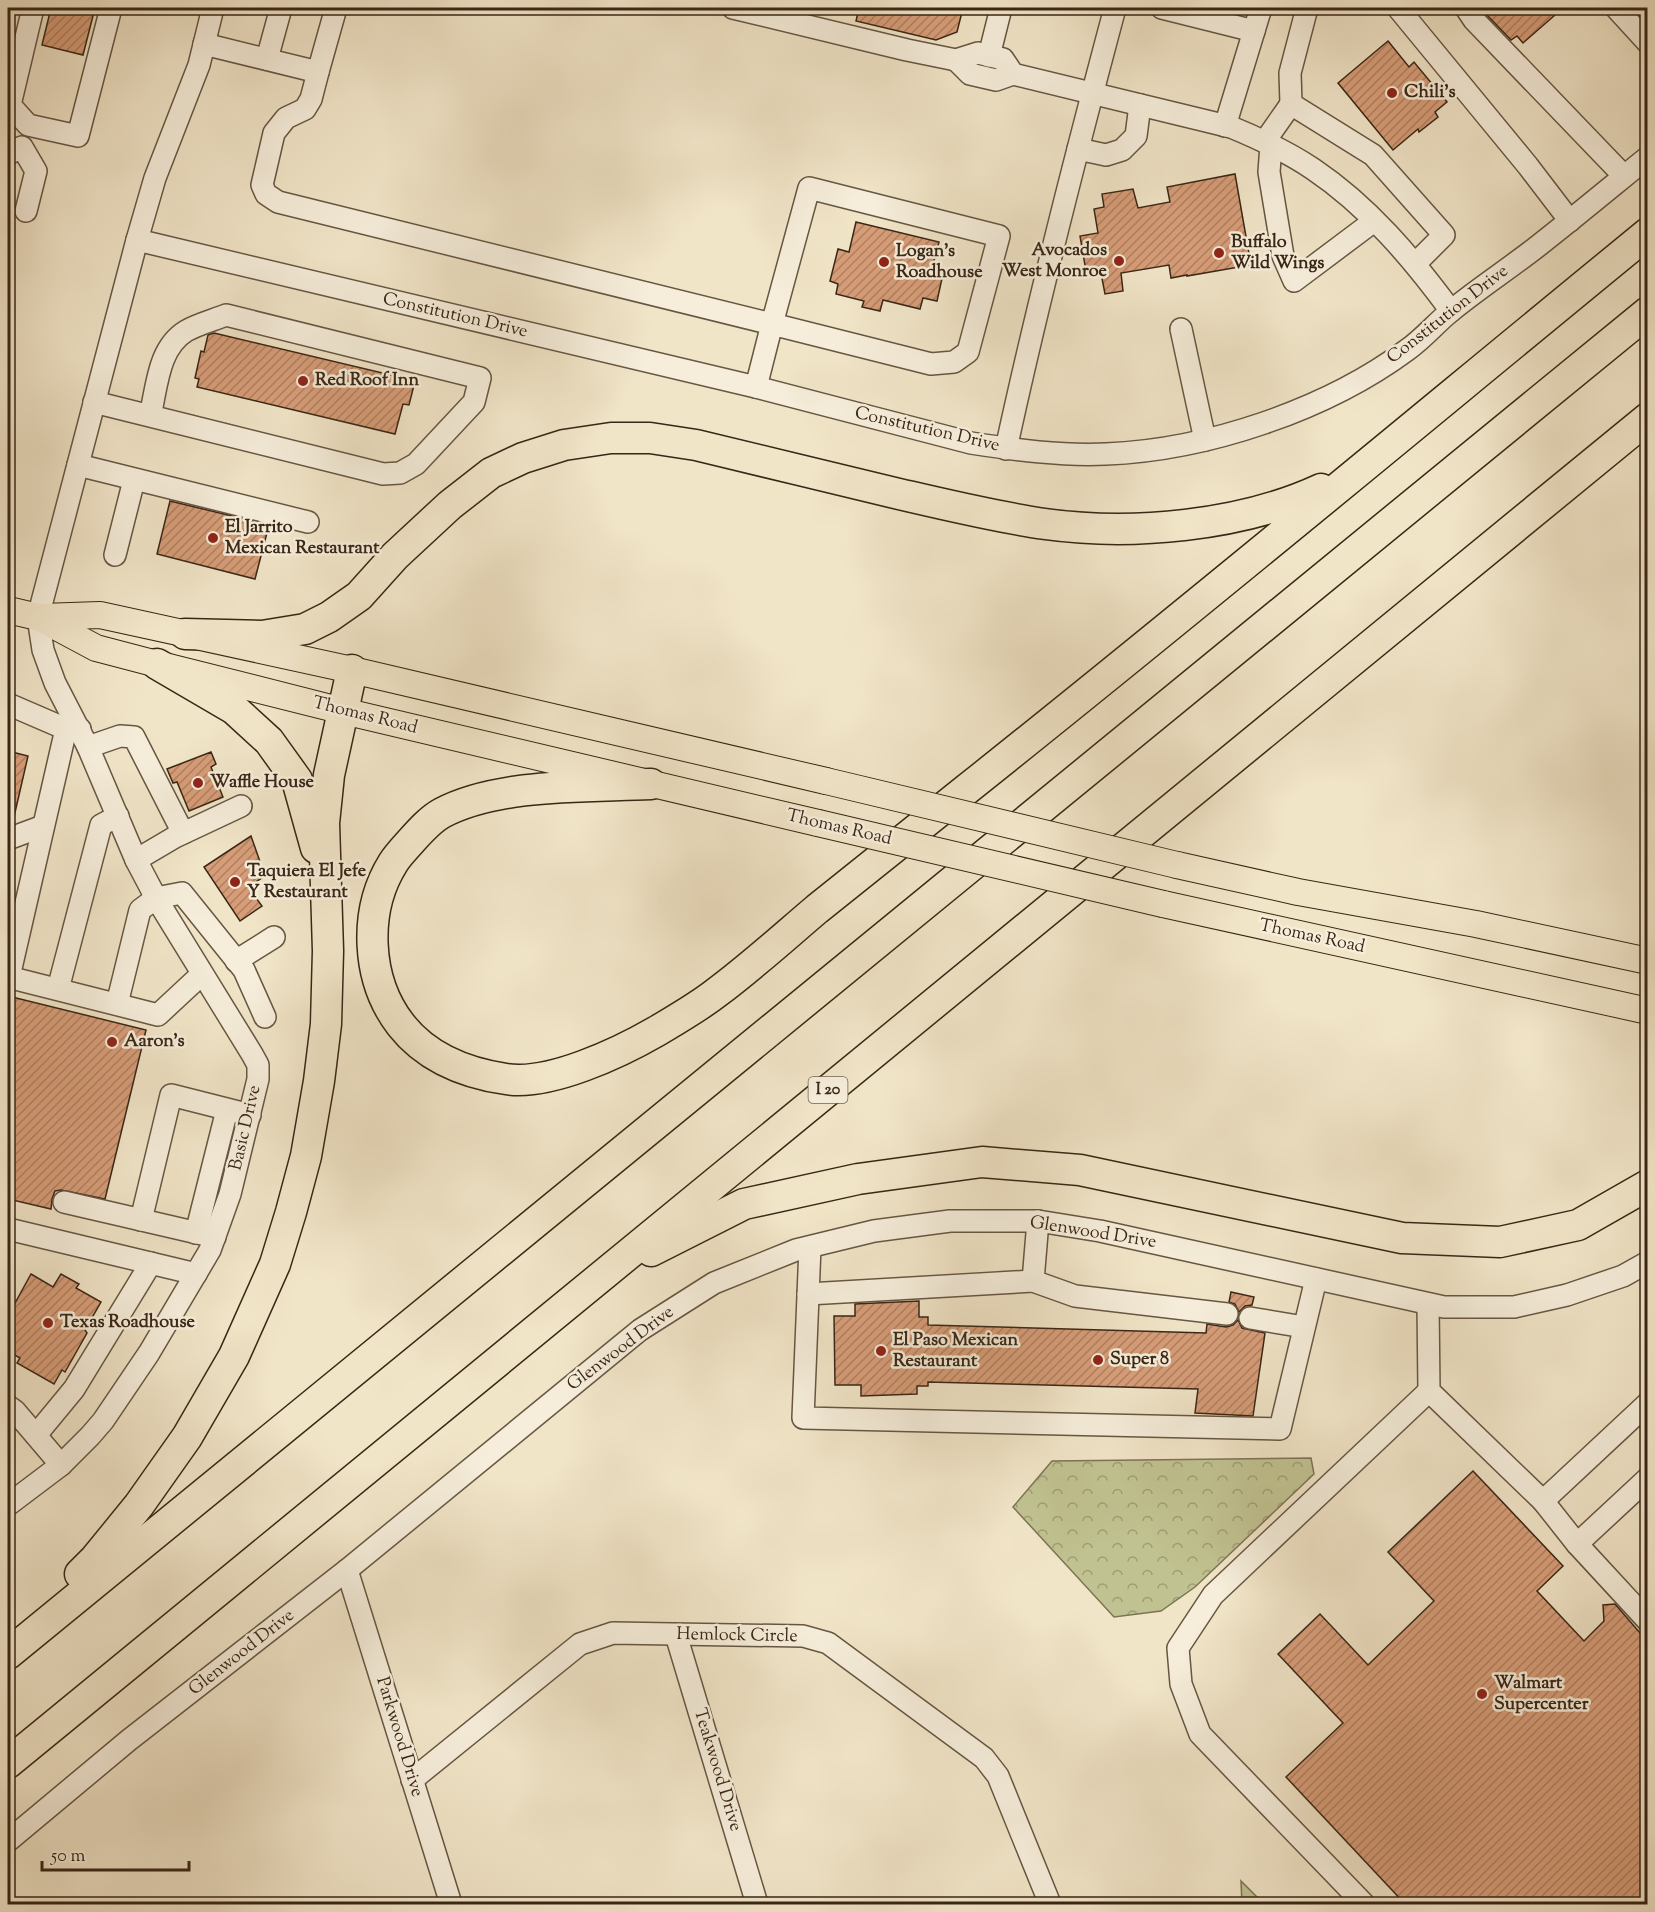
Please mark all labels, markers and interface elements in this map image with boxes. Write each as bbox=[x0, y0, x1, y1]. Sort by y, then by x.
place label: Chili's bbox=[1404, 80, 1456, 106]
marker: Chili's bbox=[1385, 86, 1399, 100]
place label: Buffalo Wild Wings bbox=[1231, 230, 1324, 277]
place label: Avocados West Monroe bbox=[1002, 238, 1108, 285]
place label: Logan's Roadhouse bbox=[896, 239, 983, 286]
marker: Buffalo Wild Wings bbox=[1212, 246, 1226, 260]
marker: Avocados West Monroe bbox=[1112, 254, 1126, 268]
marker: Logan's Roadhouse bbox=[877, 255, 891, 269]
street label: Constitution Drive bbox=[1382, 259, 1514, 371]
street label: Constitution Drive bbox=[380, 287, 530, 345]
place label: Red Roof Inn bbox=[315, 368, 419, 394]
marker: Red Roof Inn bbox=[296, 374, 310, 388]
street label: Constitution Drive bbox=[852, 401, 1002, 459]
place label: El Jarrito Mexican Restaurant bbox=[225, 515, 380, 562]
marker: El Jarrito Mexican Restaurant bbox=[206, 531, 220, 545]
street label: Thomas Road bbox=[310, 690, 420, 742]
place label: Waffle House bbox=[210, 770, 314, 796]
marker: Waffle House bbox=[191, 776, 205, 790]
street label: Thomas Road bbox=[784, 803, 894, 853]
place label: Taquiera El Jefe Y Restaurant bbox=[247, 859, 367, 906]
marker: Taquiera El Jefe Y Restaurant bbox=[228, 875, 242, 889]
street label: Thomas Road bbox=[1257, 913, 1367, 961]
place label: Aaron's bbox=[124, 1029, 185, 1055]
marker: Aaron's bbox=[105, 1035, 119, 1049]
road number: I 20 bbox=[808, 1077, 848, 1103]
street label: Basic Drive bbox=[224, 1083, 268, 1173]
street label: Glenwood Drive bbox=[1028, 1210, 1158, 1256]
street label: Glenwood Drive bbox=[562, 1300, 680, 1398]
place label: Texas Roadhouse bbox=[60, 1310, 195, 1336]
marker: Texas Roadhouse bbox=[41, 1316, 55, 1330]
place label: El Paso Mexican Restaurant bbox=[893, 1328, 1018, 1375]
marker: El Paso Mexican Restaurant bbox=[874, 1344, 888, 1358]
place label: Super 8 bbox=[1110, 1347, 1169, 1373]
marker: Super 8 bbox=[1091, 1353, 1105, 1367]
street label: Glenwood Drive bbox=[184, 1603, 300, 1703]
street label: Hemlock Circle bbox=[676, 1622, 798, 1650]
place label: Walmart Supercenter bbox=[1494, 1671, 1589, 1718]
street label: Parkwood Drive bbox=[368, 1674, 430, 1800]
marker: Walmart Supercenter bbox=[1475, 1687, 1489, 1701]
street label: Teakwood Drive bbox=[686, 1705, 748, 1835]
scale bar bbox=[42, 1834, 189, 1872]
text: 50 m bbox=[50, 1844, 86, 1870]

